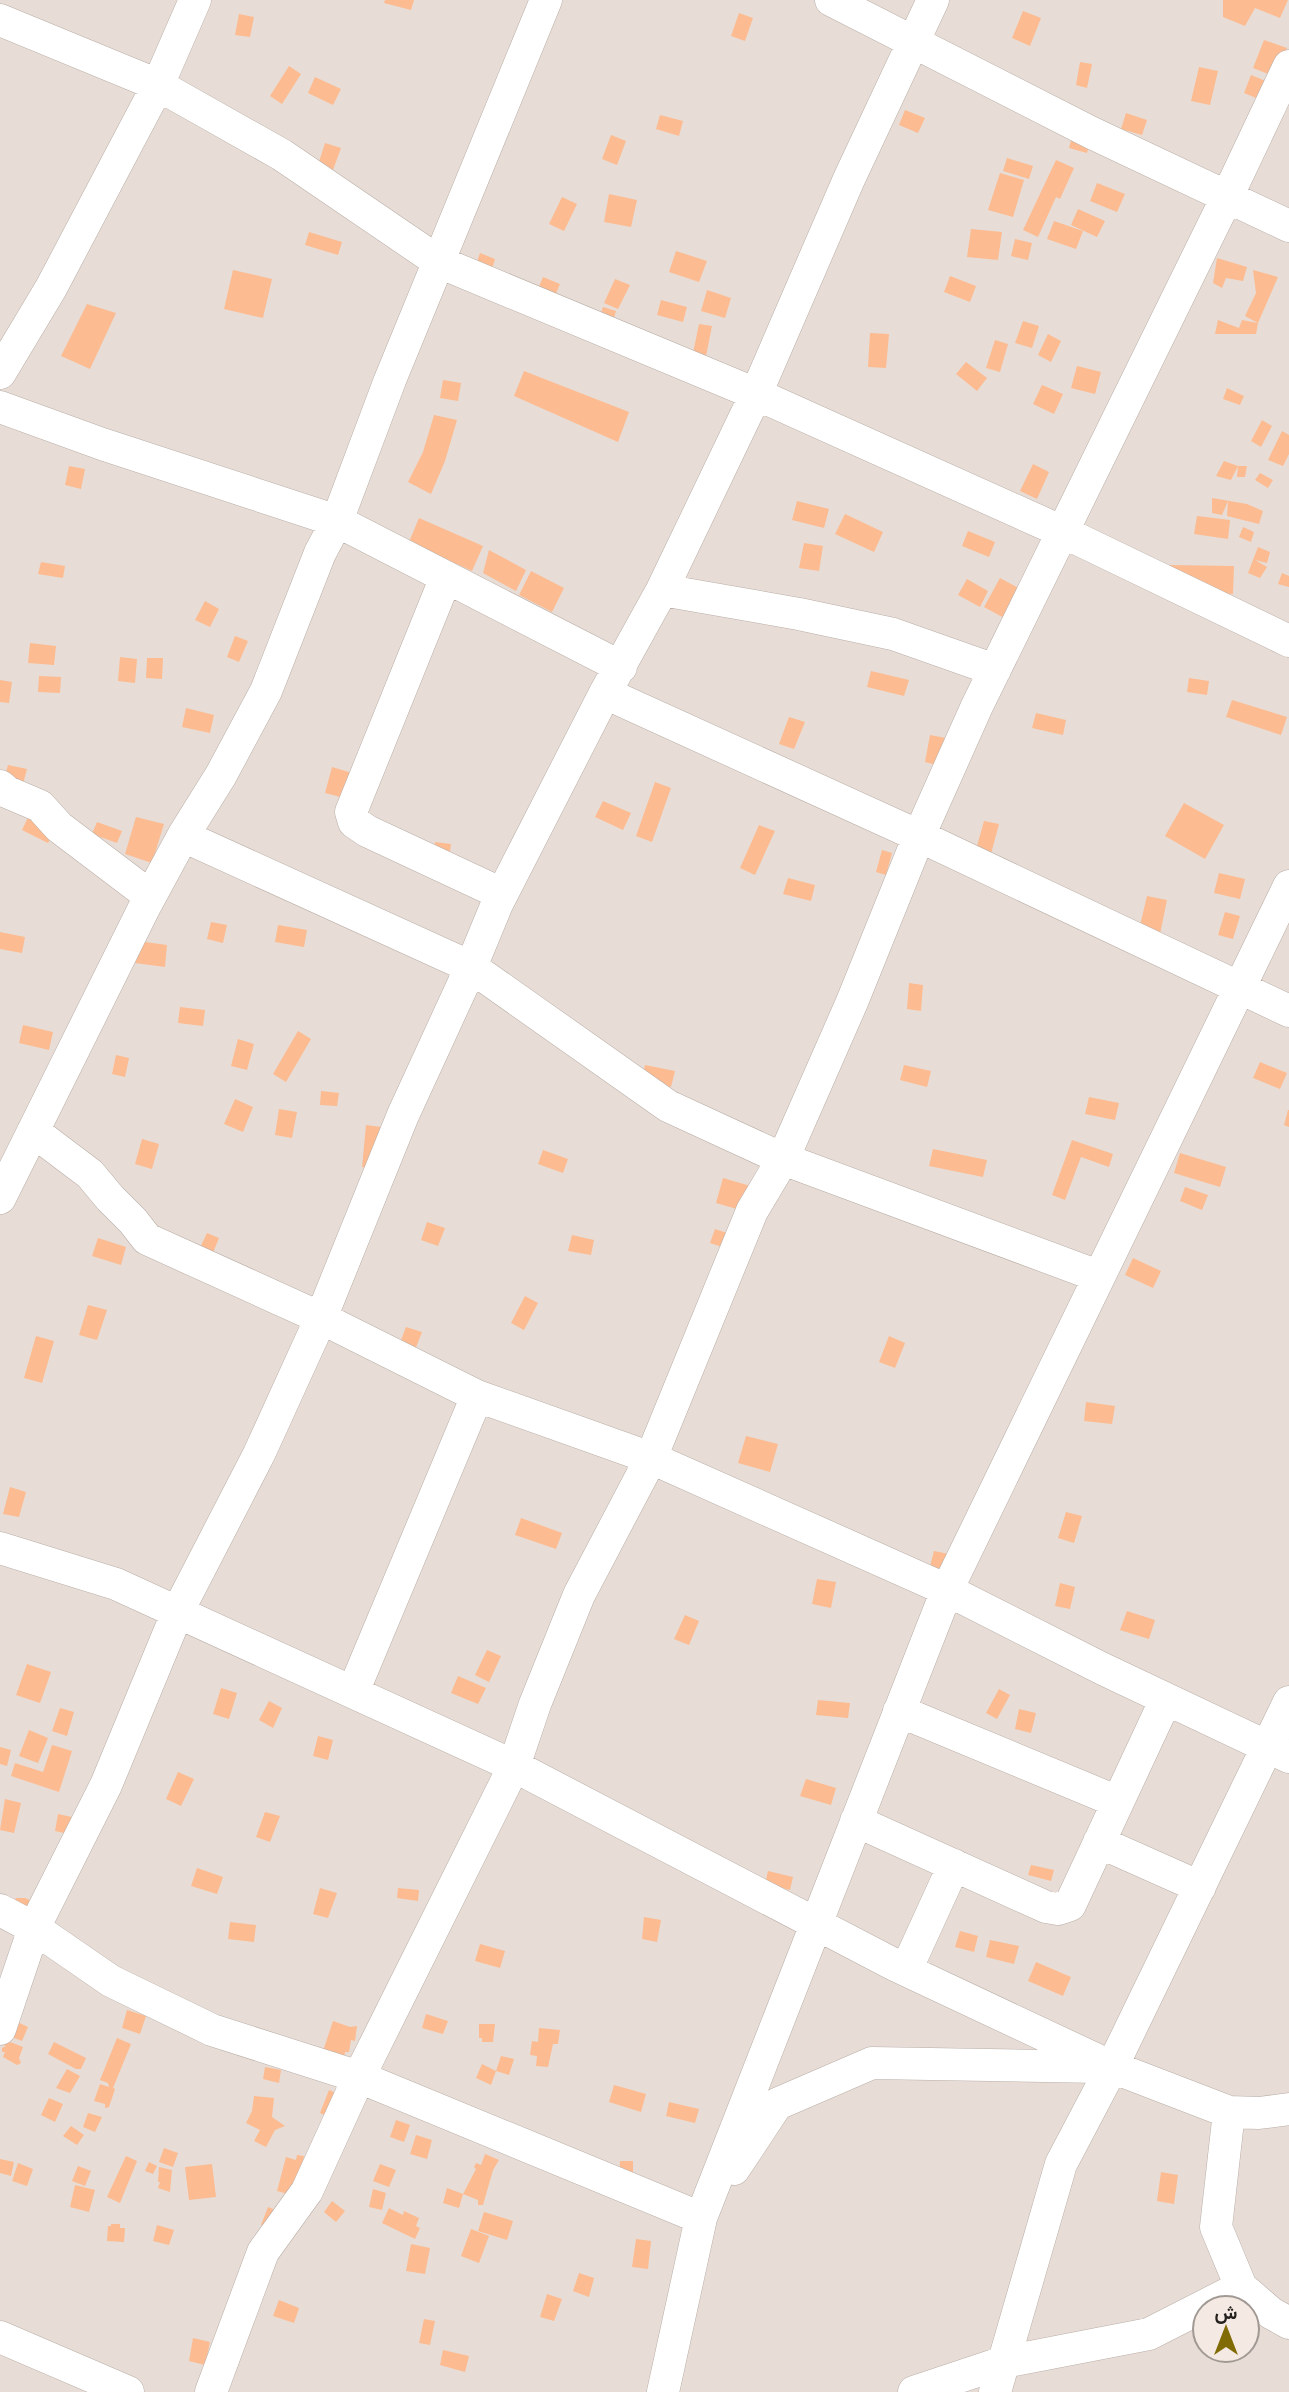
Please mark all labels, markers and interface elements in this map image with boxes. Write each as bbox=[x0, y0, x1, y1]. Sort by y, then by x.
north arrow bbox=[1191, 2294, 1261, 2364]
text: ش bbox=[1215, 2304, 1238, 2324]

